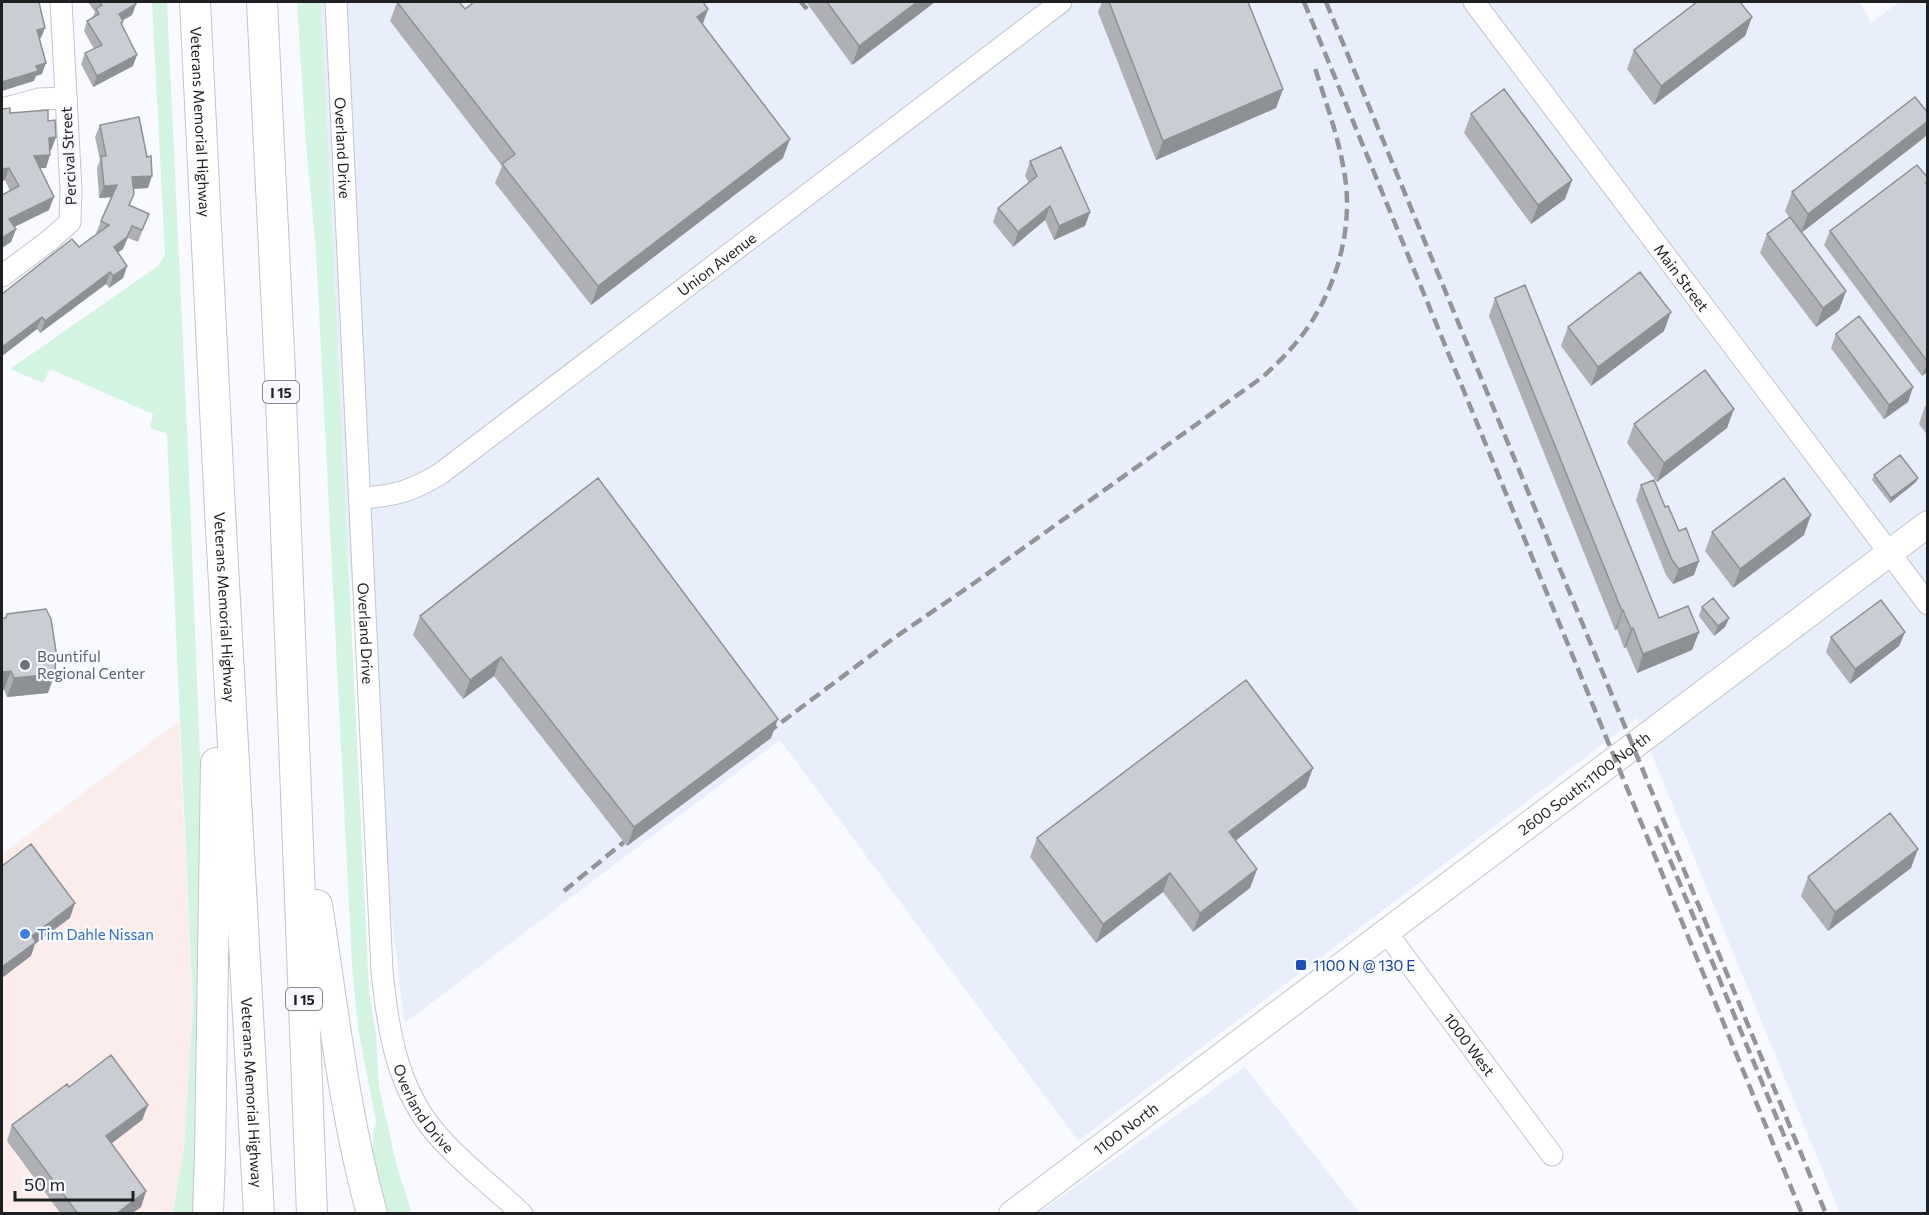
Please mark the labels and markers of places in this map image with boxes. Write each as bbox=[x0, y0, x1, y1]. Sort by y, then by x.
place label: Bountiful Regional Center bbox=[37, 647, 145, 682]
marker: Bountiful Regional Center bbox=[18, 658, 32, 672]
place label: Tim Dahle Nissan bbox=[37, 925, 154, 943]
marker: Tim Dahle Nissan bbox=[18, 927, 32, 941]
place label: 1100 N @ 130 E bbox=[1313, 956, 1415, 974]
marker: 1100 N @ 130 E bbox=[1294, 958, 1308, 972]

